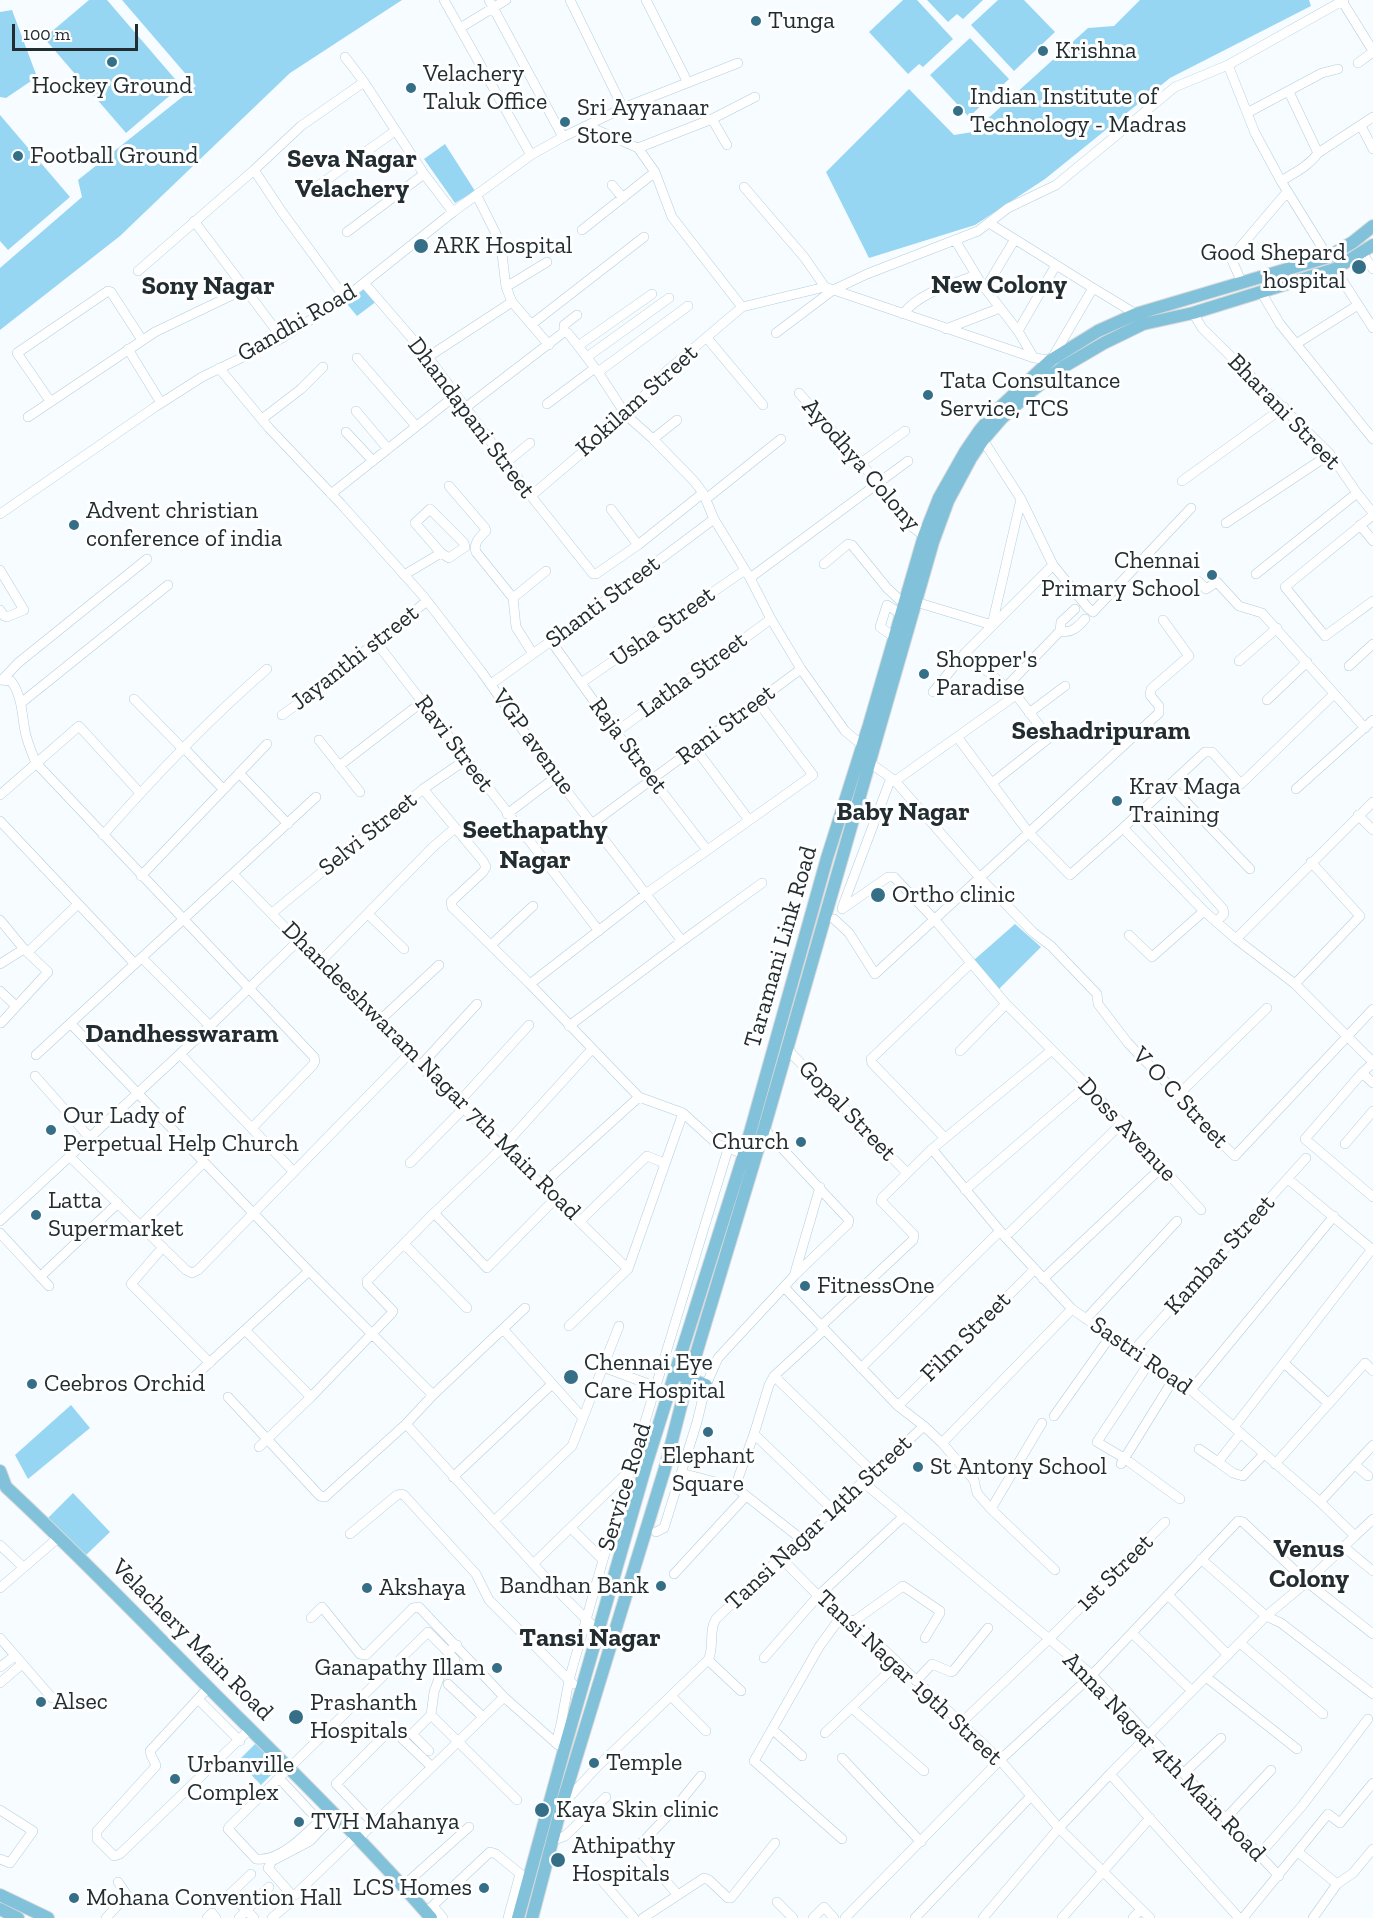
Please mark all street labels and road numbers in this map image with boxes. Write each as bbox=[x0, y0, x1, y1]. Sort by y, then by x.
street label: Gandhi Road bbox=[233, 277, 361, 369]
street label: Dhandapani Street bbox=[401, 332, 541, 504]
street label: Kokilam Street bbox=[570, 339, 704, 463]
street label: Bharani Street bbox=[1221, 348, 1347, 476]
street label: Ayodhya Colony bbox=[796, 393, 926, 537]
street label: Shanti Street bbox=[540, 550, 666, 654]
street label: Usha Street bbox=[605, 581, 721, 673]
street label: Jayanthi street bbox=[285, 599, 425, 717]
street label: Latha Street bbox=[633, 626, 753, 724]
street label: Rani Street bbox=[671, 679, 781, 771]
street label: VGP avenue bbox=[485, 684, 581, 800]
street label: Ravi Street bbox=[408, 690, 500, 798]
street label: Raja Street bbox=[583, 692, 673, 800]
street label: Selvi Street bbox=[313, 786, 423, 882]
street label: Taramani Link Road bbox=[738, 843, 824, 1051]
street label: Dhandeeshwaram Nagar 7th Main Road bbox=[276, 916, 586, 1226]
street label: V O C Street bbox=[1126, 1041, 1234, 1155]
street label: Gopal Street bbox=[792, 1055, 902, 1167]
street label: Doss Avenue bbox=[1072, 1072, 1182, 1188]
street label: Kambar Street bbox=[1159, 1189, 1281, 1321]
street label: Film Street bbox=[915, 1286, 1017, 1388]
street label: Sastri Road bbox=[1085, 1310, 1197, 1402]
street label: Service Road bbox=[592, 1419, 658, 1555]
street label: Tansi Nagar 14th Street bbox=[720, 1429, 918, 1617]
street label: 1st Street bbox=[1070, 1528, 1160, 1618]
street label: Velachery Main Road bbox=[105, 1553, 279, 1727]
street label: Tansi Nagar 19th Street bbox=[810, 1584, 1008, 1772]
street label: Anna Nagar 4th Main Road bbox=[1056, 1646, 1272, 1868]

